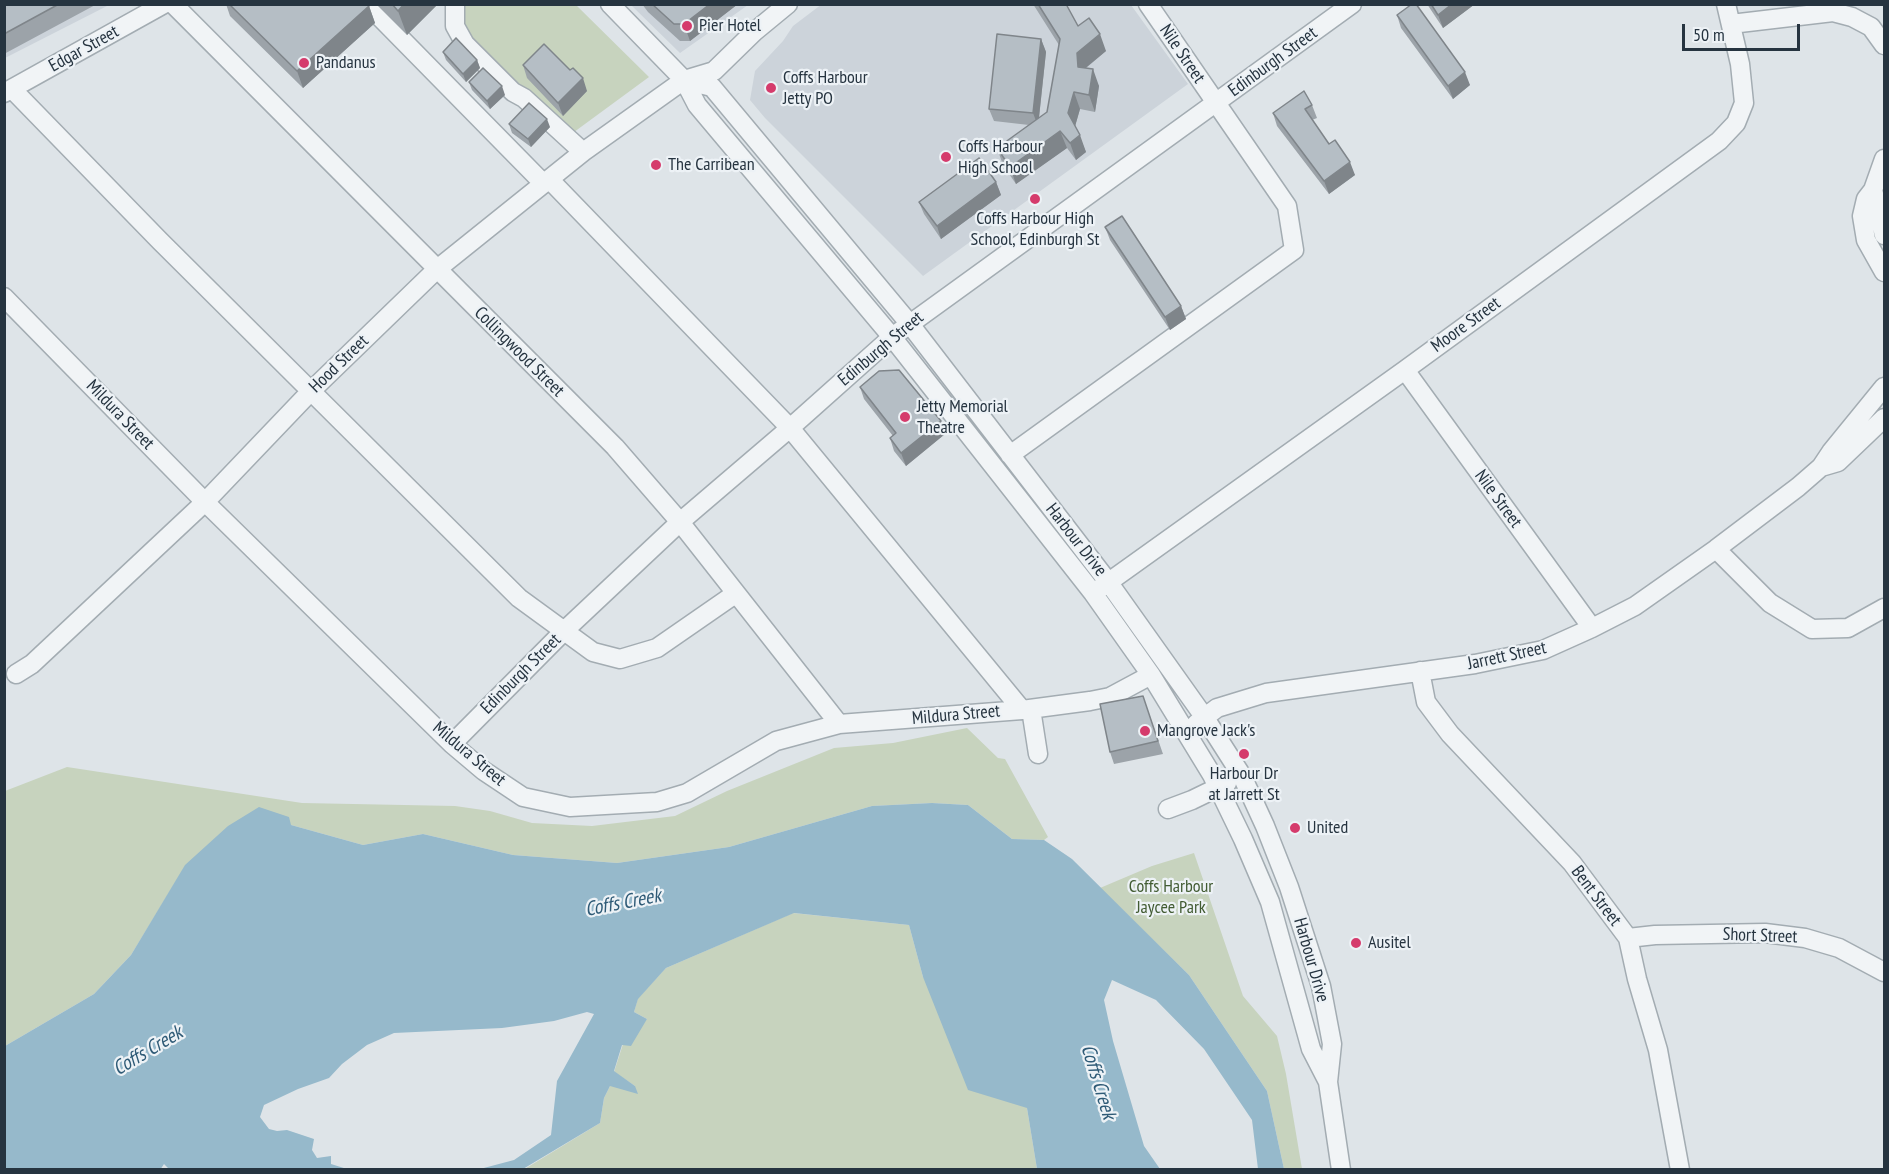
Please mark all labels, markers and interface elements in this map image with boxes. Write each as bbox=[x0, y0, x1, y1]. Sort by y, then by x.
scale bar bbox=[1685, 12, 1804, 50]
place label: Pier Hotel bbox=[699, 15, 761, 37]
marker: Pier Hotel bbox=[680, 19, 694, 33]
street label: Nile Street bbox=[1155, 20, 1209, 88]
street label: Edgar Street bbox=[45, 21, 123, 77]
street label: Edinburgh Street bbox=[1224, 23, 1322, 101]
text: 50 m bbox=[1693, 23, 1725, 46]
place label: Pandanus bbox=[316, 52, 376, 74]
marker: Pandanus bbox=[297, 56, 311, 70]
place label: Coffs Harbour Jetty PO bbox=[783, 67, 868, 110]
marker: Coffs Harbour Jetty PO bbox=[764, 81, 778, 95]
place label: Coffs Harbour High School bbox=[958, 136, 1043, 178]
marker: Coffs Harbour High School bbox=[939, 150, 953, 164]
place label: The Carribean bbox=[668, 154, 755, 176]
marker: The Carribean bbox=[649, 158, 663, 172]
marker: Coffs Harbour High School, Edinburgh St bbox=[1028, 192, 1042, 206]
place label: Coffs Harbour High School, Edinburgh St bbox=[971, 208, 1099, 250]
street label: Moore Street bbox=[1427, 293, 1505, 357]
street label: Collingwood Street bbox=[470, 303, 568, 401]
street label: Edinburgh Street bbox=[834, 307, 928, 391]
street label: Hood Street bbox=[305, 331, 373, 397]
street label: Mildura Street bbox=[82, 376, 158, 454]
place label: Jetty Memorial Theatre bbox=[917, 396, 1008, 438]
marker: Jetty Memorial Theatre bbox=[898, 410, 912, 424]
street label: Nile Street bbox=[1470, 466, 1526, 532]
street label: Harbour Drive bbox=[1041, 499, 1111, 581]
street label: Edinburgh Street bbox=[476, 629, 566, 719]
street label: Jarrett Street bbox=[1466, 637, 1548, 675]
street label: Mildura Street bbox=[911, 700, 1001, 730]
street label: Mildura Street bbox=[428, 717, 510, 791]
place label: Mangrove Jack's bbox=[1157, 720, 1255, 742]
marker: Mangrove Jack's bbox=[1138, 724, 1152, 738]
marker: Harbour Dr at Jarrett St bbox=[1237, 747, 1251, 761]
place label: Harbour Dr at Jarrett St bbox=[1208, 763, 1280, 806]
place label: United bbox=[1307, 817, 1348, 839]
marker: United bbox=[1288, 821, 1302, 835]
street label: Bent Street bbox=[1566, 862, 1626, 930]
park label: Coffs Harbour Jaycee Park bbox=[1129, 876, 1213, 918]
water label: Coffs Creek bbox=[583, 884, 663, 922]
street label: Harbour Drive bbox=[1289, 915, 1333, 1005]
street label: Short Street bbox=[1722, 924, 1798, 948]
place label: Ausitel bbox=[1368, 932, 1411, 954]
marker: Ausitel bbox=[1349, 936, 1363, 950]
water label: Coffs Creek bbox=[109, 1021, 187, 1081]
water label: Coffs Creek bbox=[1075, 1042, 1121, 1122]

